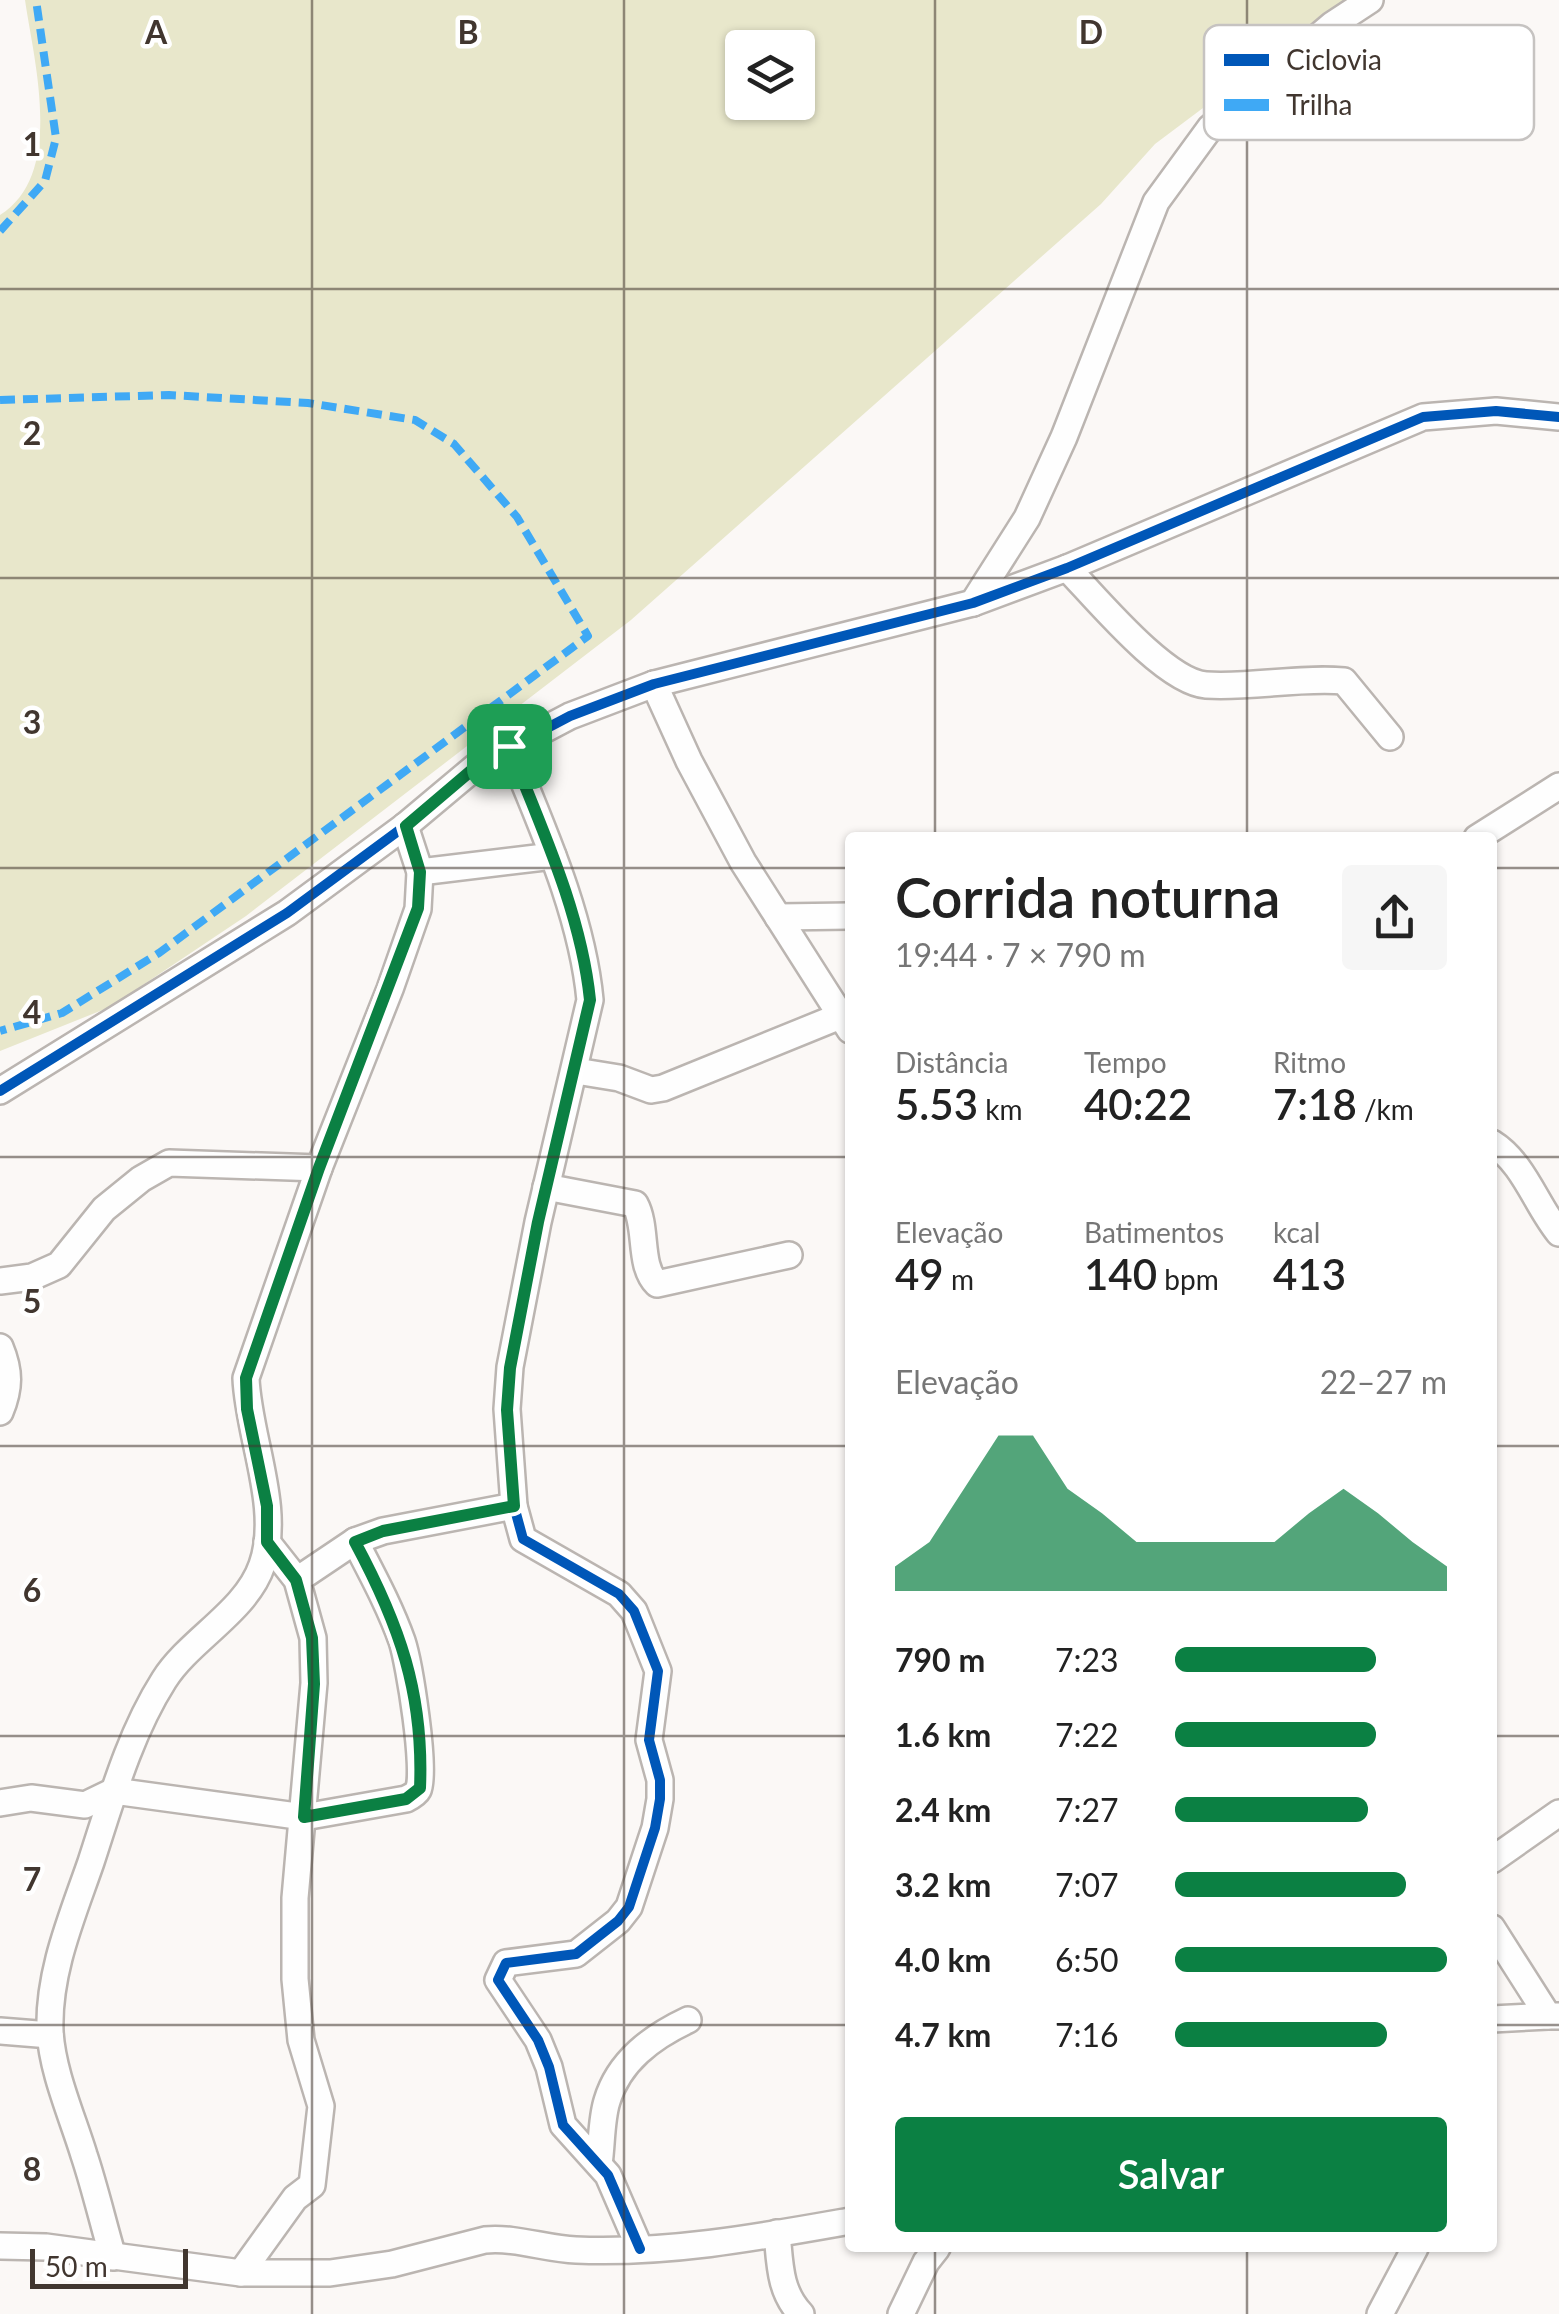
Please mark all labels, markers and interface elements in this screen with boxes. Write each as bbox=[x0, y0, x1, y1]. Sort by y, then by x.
text: A bbox=[144, 12, 168, 51]
text: B bbox=[457, 12, 479, 51]
text: D bbox=[1079, 12, 1103, 51]
legend bbox=[1204, 25, 1534, 140]
map controls bbox=[725, 30, 815, 120]
button: layers bbox=[725, 30, 815, 120]
text: Ciclovia bbox=[1286, 42, 1382, 76]
text: Trilha bbox=[1286, 87, 1353, 121]
text: 1 bbox=[23, 124, 41, 163]
text: 2 bbox=[23, 413, 41, 452]
text: 3 bbox=[23, 702, 41, 741]
pin bbox=[467, 704, 552, 789]
icon: arrive bbox=[482, 719, 537, 774]
text: Corrida noturna bbox=[895, 864, 1280, 930]
button: share bbox=[1342, 865, 1447, 970]
text: 19:44 · 7 × 790 m bbox=[895, 935, 1146, 974]
text: 4 bbox=[23, 992, 41, 1031]
text: Distância bbox=[895, 1045, 1008, 1079]
text: Tempo bbox=[1084, 1045, 1167, 1079]
text: Ritmo bbox=[1273, 1045, 1346, 1079]
text: 5.53 bbox=[895, 1079, 978, 1129]
text: 40:22 bbox=[1084, 1079, 1192, 1129]
text: 7:18 bbox=[1273, 1079, 1357, 1129]
text: km bbox=[978, 1092, 1022, 1126]
text: /km bbox=[1357, 1092, 1414, 1126]
text: Elevação bbox=[895, 1215, 1003, 1249]
text: Batimentos bbox=[1084, 1215, 1224, 1249]
text: kcal bbox=[1273, 1215, 1320, 1249]
text: 49 bbox=[895, 1249, 944, 1299]
text: 140 bbox=[1084, 1249, 1157, 1299]
text: 413 bbox=[1273, 1249, 1346, 1299]
text: m bbox=[944, 1262, 974, 1296]
text: bpm bbox=[1157, 1262, 1219, 1296]
text: 5 bbox=[23, 1281, 41, 1320]
text: Elevação bbox=[895, 1362, 1019, 1401]
text: 22–27 m bbox=[1320, 1362, 1447, 1401]
text: 6 bbox=[23, 1570, 41, 1609]
text: 790 m bbox=[895, 1640, 985, 1679]
text: 7:23 bbox=[1055, 1640, 1119, 1679]
text: 1.6 km bbox=[895, 1715, 991, 1754]
text: 7:22 bbox=[1055, 1715, 1119, 1754]
text: 2.4 km bbox=[895, 1790, 991, 1829]
text: 7:27 bbox=[1055, 1790, 1119, 1829]
text: 7 bbox=[23, 1859, 41, 1898]
text: 3.2 km bbox=[895, 1865, 991, 1904]
text: 7:07 bbox=[1055, 1865, 1119, 1904]
text: 4.0 km bbox=[895, 1940, 991, 1979]
text: 6:50 bbox=[1055, 1940, 1119, 1979]
text: 4.7 km bbox=[895, 2015, 991, 2054]
text: 7:16 bbox=[1055, 2015, 1119, 2054]
button: Salvar bbox=[895, 2117, 1447, 2232]
text: 8 bbox=[23, 2149, 41, 2188]
scale bar bbox=[30, 2244, 188, 2288]
text: 50 m bbox=[45, 2249, 108, 2283]

